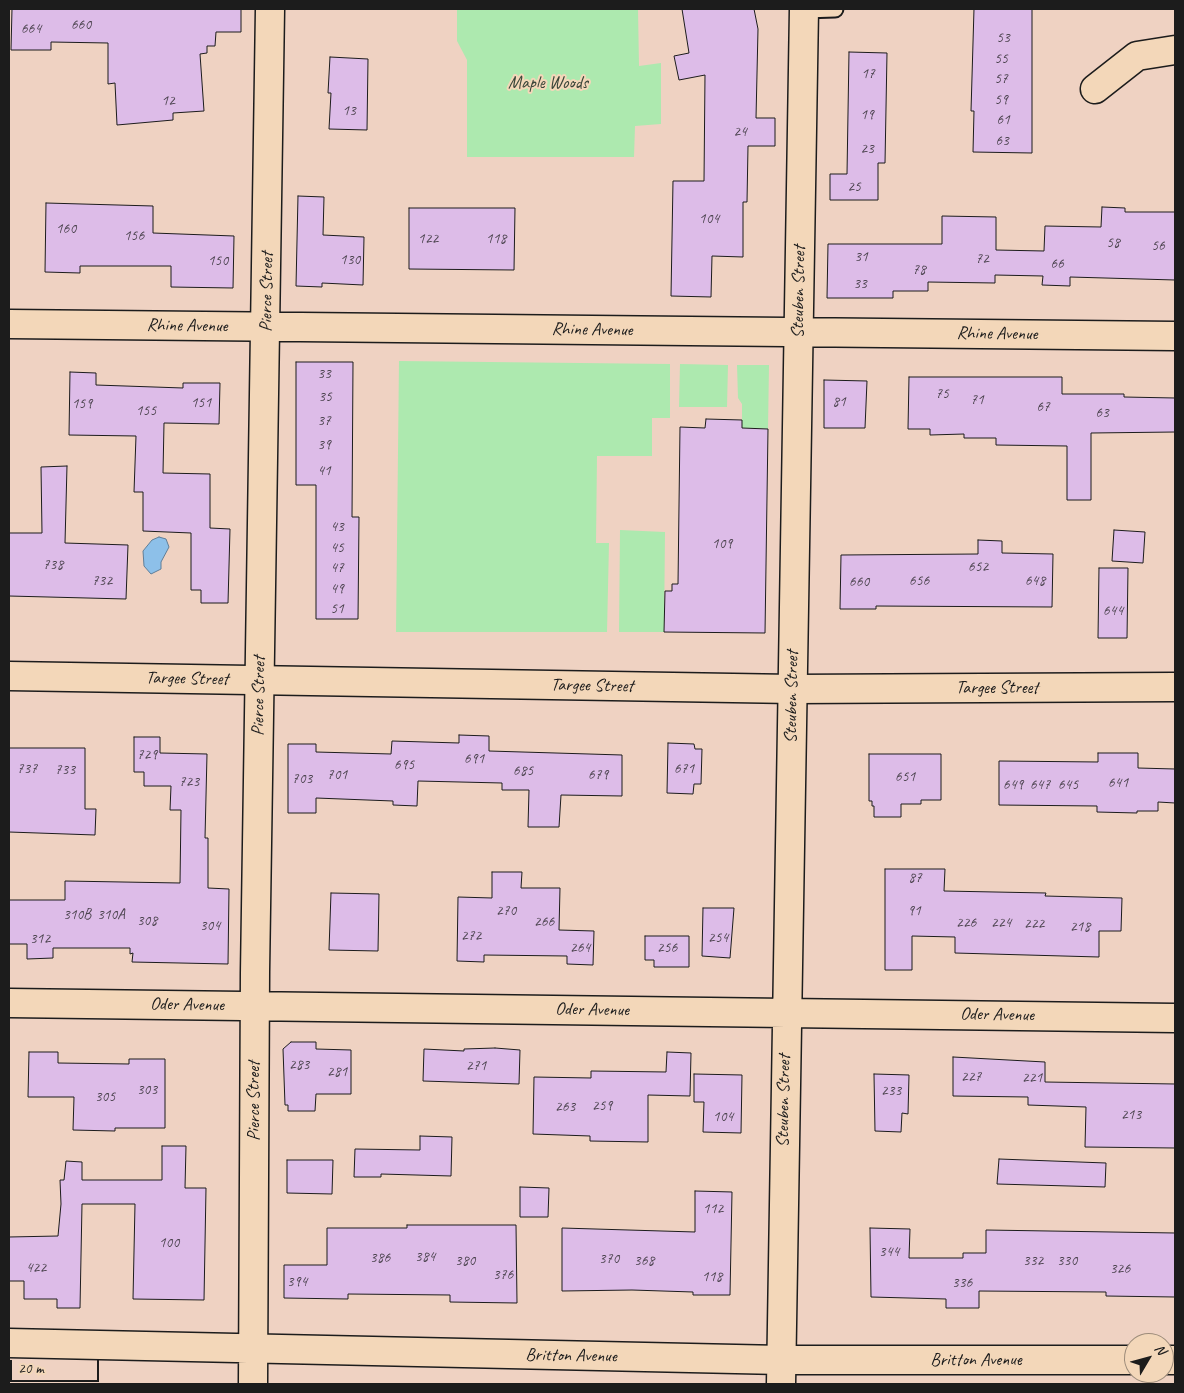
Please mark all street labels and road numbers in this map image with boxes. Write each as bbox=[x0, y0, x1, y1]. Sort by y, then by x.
street label: Steuben Street bbox=[787, 245, 811, 339]
street label: Pierce Street bbox=[256, 252, 278, 332]
street label: Rhine Avenue bbox=[146, 314, 228, 338]
street label: Rhine Avenue bbox=[551, 318, 633, 342]
street label: Rhine Avenue bbox=[956, 322, 1038, 346]
street label: Steuben Street bbox=[780, 650, 804, 744]
street label: Pierce Street bbox=[248, 656, 270, 736]
street label: Targee Street bbox=[146, 667, 228, 691]
street label: Targee Street bbox=[551, 674, 633, 698]
street label: Targee Street bbox=[956, 677, 1038, 699]
street label: Oder Avenue bbox=[150, 994, 224, 1016]
street label: Oder Avenue bbox=[555, 999, 629, 1021]
street label: Oder Avenue bbox=[960, 1004, 1034, 1026]
street label: Steuben Street bbox=[772, 1054, 796, 1148]
street label: Pierce Street bbox=[243, 1061, 265, 1141]
street label: Britton Avenue bbox=[525, 1344, 617, 1368]
street label: Britton Avenue bbox=[930, 1349, 1022, 1371]

